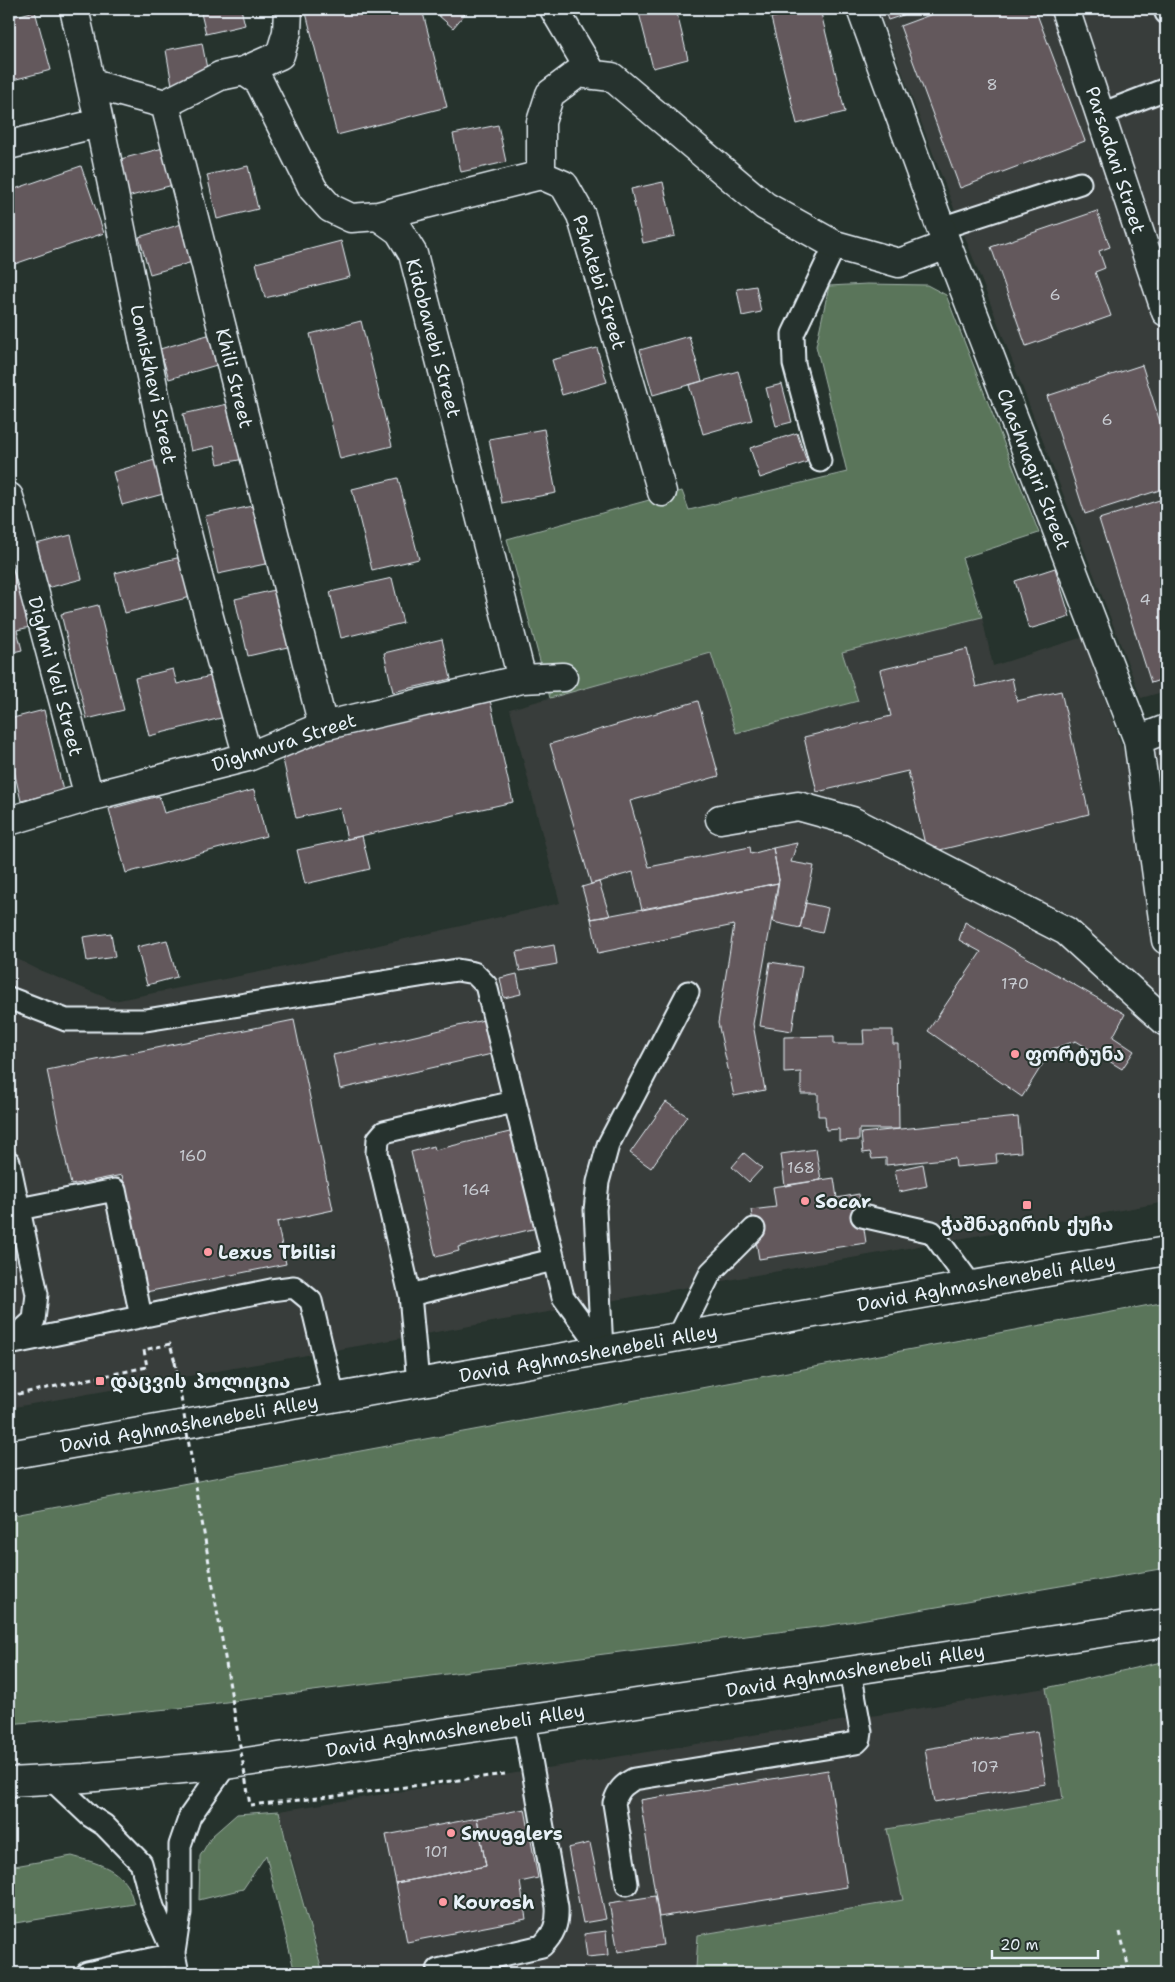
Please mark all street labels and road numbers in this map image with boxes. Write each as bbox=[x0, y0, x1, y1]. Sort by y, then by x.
street label: Parsadani Street bbox=[1080, 83, 1151, 237]
street label: Pshatebi Street bbox=[567, 212, 632, 353]
street label: Kidobanebi Street bbox=[400, 256, 467, 421]
street label: Lomiskhevi Street bbox=[124, 302, 183, 466]
street label: Khili Street bbox=[210, 326, 259, 431]
street label: Chashnagiri Street bbox=[991, 385, 1076, 554]
street label: Dighmi Veli Street bbox=[22, 594, 89, 759]
street label: Dighmura Street bbox=[209, 707, 359, 778]
street label: David Aghmashenebeli Alley bbox=[855, 1247, 1117, 1318]
street label: David Aghmashenebeli Alley bbox=[457, 1318, 719, 1389]
street label: David Aghmashenebeli Alley bbox=[58, 1388, 320, 1459]
street label: David Aghmashenebeli Alley bbox=[724, 1638, 986, 1703]
street label: David Aghmashenebeli Alley bbox=[324, 1698, 586, 1763]

